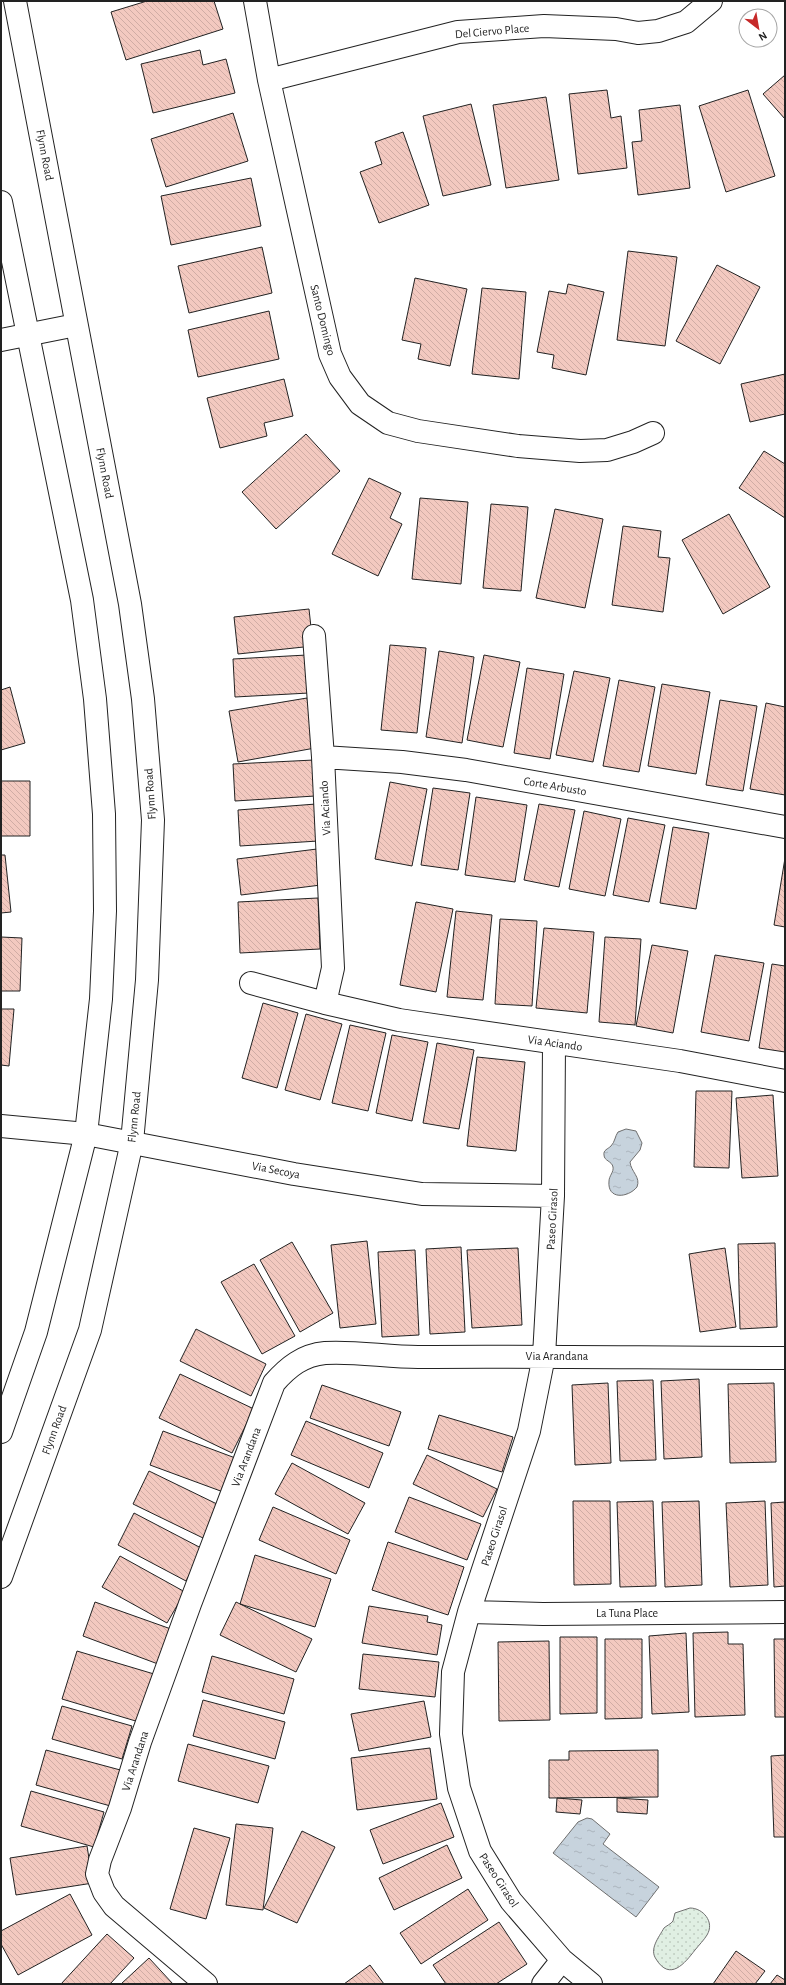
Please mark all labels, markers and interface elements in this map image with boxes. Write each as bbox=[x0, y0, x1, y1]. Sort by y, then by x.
north arrow bbox=[738, 8, 778, 48]
street label: Del Ciervo Place bbox=[454, 22, 530, 40]
text: N bbox=[757, 29, 769, 43]
street label: Flynn Road bbox=[33, 129, 56, 182]
street label: Santo Domingo bbox=[308, 283, 338, 357]
street label: Flynn Road bbox=[93, 447, 116, 500]
street label: Flynn Road bbox=[142, 768, 159, 820]
street label: Corte Arbusto bbox=[523, 775, 588, 797]
street label: Via Aciando bbox=[318, 780, 332, 836]
street label: Via Aciando bbox=[527, 1033, 583, 1053]
street label: Flynn Road bbox=[125, 1091, 144, 1143]
street label: Via Secoya bbox=[251, 1159, 302, 1182]
street label: Paseo Girasol bbox=[544, 1188, 560, 1250]
street label: Via Arandana bbox=[526, 1350, 589, 1362]
street label: Flynn Road bbox=[40, 1404, 69, 1457]
street label: Via Arandana bbox=[229, 1425, 263, 1488]
street label: Paseo Girasol bbox=[479, 1505, 509, 1567]
street label: La Tuna Place bbox=[596, 1607, 658, 1619]
street label: Via Arandana bbox=[120, 1729, 151, 1793]
street label: Paseo Girasol bbox=[477, 1851, 521, 1909]

